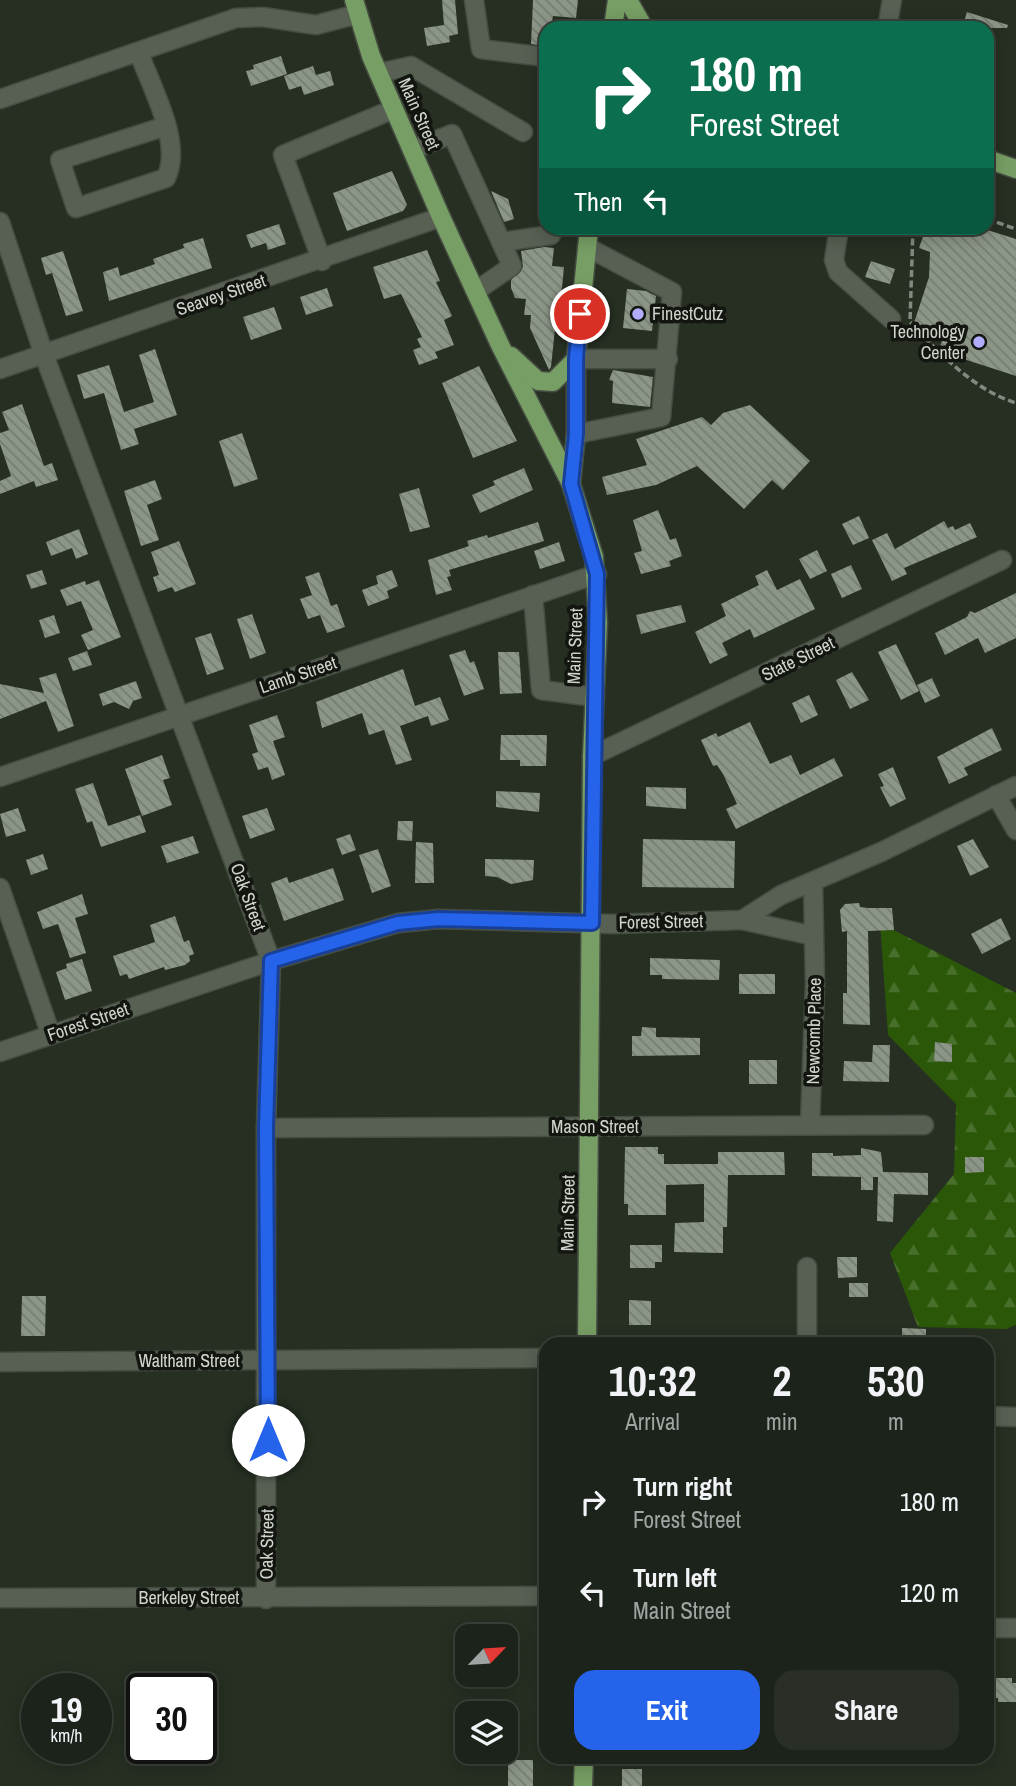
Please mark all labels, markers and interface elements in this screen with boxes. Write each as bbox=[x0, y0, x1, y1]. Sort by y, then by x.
text: 180 m bbox=[689, 40, 803, 106]
icon: right bbox=[574, 49, 665, 140]
street label: Main Street bbox=[393, 74, 446, 154]
text: Forest Street bbox=[689, 103, 839, 146]
icon: left bbox=[637, 182, 675, 220]
text: Then bbox=[574, 184, 623, 219]
street label: Seavey Street bbox=[173, 268, 269, 321]
pin bbox=[550, 284, 610, 344]
icon: arrive bbox=[561, 295, 599, 333]
place label: FinestCutz bbox=[652, 301, 723, 326]
marker: FinestCutz bbox=[630, 306, 646, 322]
place label: Technology Center bbox=[890, 319, 966, 365]
marker: Technology Center bbox=[971, 334, 987, 350]
street label: Main Street bbox=[561, 607, 588, 685]
street label: State Street bbox=[757, 630, 838, 687]
street label: Lamb Street bbox=[256, 650, 340, 699]
street label: Oak Street bbox=[225, 859, 272, 934]
street label: Forest Street bbox=[618, 908, 704, 935]
street label: Newcomb Place bbox=[800, 977, 827, 1085]
street label: Forest Street bbox=[44, 996, 132, 1047]
street label: Mason Street bbox=[551, 1114, 639, 1139]
street label: Main Street bbox=[554, 1175, 581, 1251]
street label: Waltham Street bbox=[138, 1348, 240, 1373]
text: 10:32 bbox=[609, 1353, 697, 1409]
text: 2 bbox=[772, 1353, 791, 1409]
text: 530 bbox=[867, 1353, 925, 1409]
position arrow bbox=[231, 1403, 305, 1477]
text: Arrival bbox=[625, 1406, 680, 1437]
text: min bbox=[766, 1406, 798, 1437]
text: m bbox=[888, 1406, 904, 1437]
text: Turn right bbox=[633, 1469, 732, 1504]
icon: right bbox=[574, 1483, 612, 1521]
text: 180 m bbox=[900, 1484, 959, 1519]
text: Forest Street bbox=[633, 1504, 741, 1535]
street label: Oak Street bbox=[253, 1508, 280, 1579]
text: Turn left bbox=[633, 1560, 717, 1595]
icon: left bbox=[574, 1574, 612, 1612]
text: 120 m bbox=[900, 1575, 959, 1610]
street label: Berkeley Street bbox=[139, 1585, 239, 1610]
text: Main Street bbox=[633, 1595, 731, 1626]
north arrow bbox=[455, 1624, 518, 1687]
map controls bbox=[455, 1624, 518, 1764]
button: Exit bbox=[574, 1670, 760, 1750]
button: Share bbox=[774, 1670, 959, 1750]
speed limit sign: 30 bbox=[126, 1673, 217, 1764]
text: 19 bbox=[51, 1686, 82, 1733]
button: layers bbox=[455, 1701, 518, 1764]
text: km/h bbox=[51, 1723, 83, 1748]

